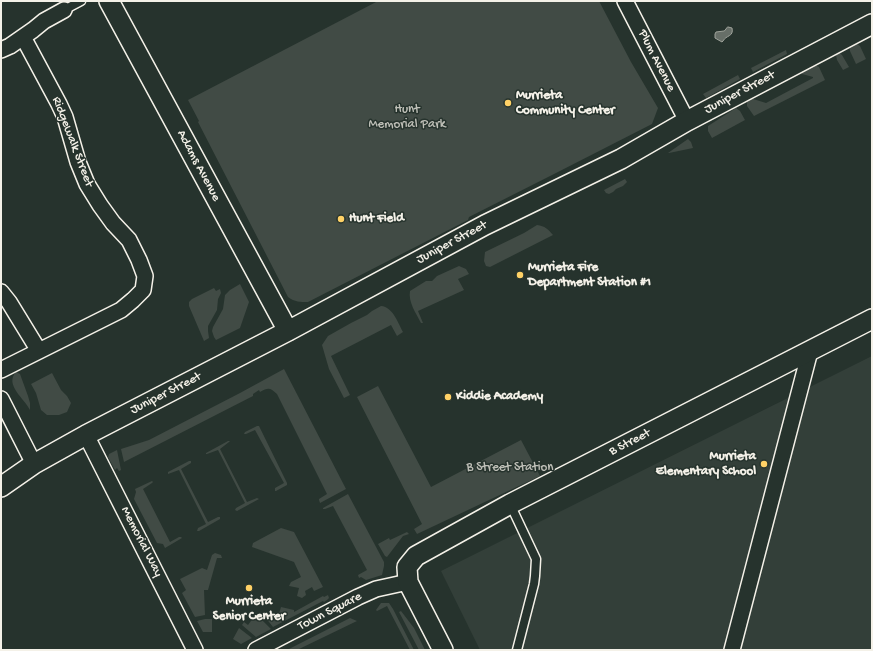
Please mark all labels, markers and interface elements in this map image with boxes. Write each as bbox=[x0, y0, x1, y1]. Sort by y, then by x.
street label: Plum Avenue bbox=[634, 27, 678, 95]
street label: Juniper Street bbox=[702, 68, 778, 118]
place label: Murrieta Community Center bbox=[516, 88, 615, 119]
street label: Ridgewalk Street bbox=[48, 95, 96, 189]
marker: Murrieta Community Center bbox=[503, 98, 513, 108]
park label: Hunt Memorial Park bbox=[368, 102, 446, 133]
street label: Adams Avenue bbox=[173, 128, 223, 204]
place label: Hunt Field bbox=[349, 211, 404, 227]
marker: Hunt Field bbox=[336, 214, 346, 224]
street label: Juniper Street bbox=[414, 218, 490, 268]
place label: Murrieta Fire Department Station #1 bbox=[528, 260, 651, 291]
marker: Murrieta Fire Department Station #1 bbox=[515, 270, 525, 280]
street label: Juniper Street bbox=[128, 369, 204, 419]
place label: Kiddie Academy bbox=[456, 389, 543, 405]
marker: Kiddie Academy bbox=[443, 392, 453, 402]
street label: B Street bbox=[607, 426, 653, 460]
place label: Murrieta Elementary School bbox=[656, 449, 756, 480]
marker: Murrieta Elementary School bbox=[759, 459, 769, 469]
park label: B Street Station bbox=[466, 460, 554, 476]
street label: Memorial Way bbox=[117, 504, 165, 580]
marker: Murrieta Senior Center bbox=[244, 583, 254, 593]
street label: Town Square bbox=[295, 589, 365, 635]
place label: Murrieta Senior Center bbox=[213, 594, 285, 625]

